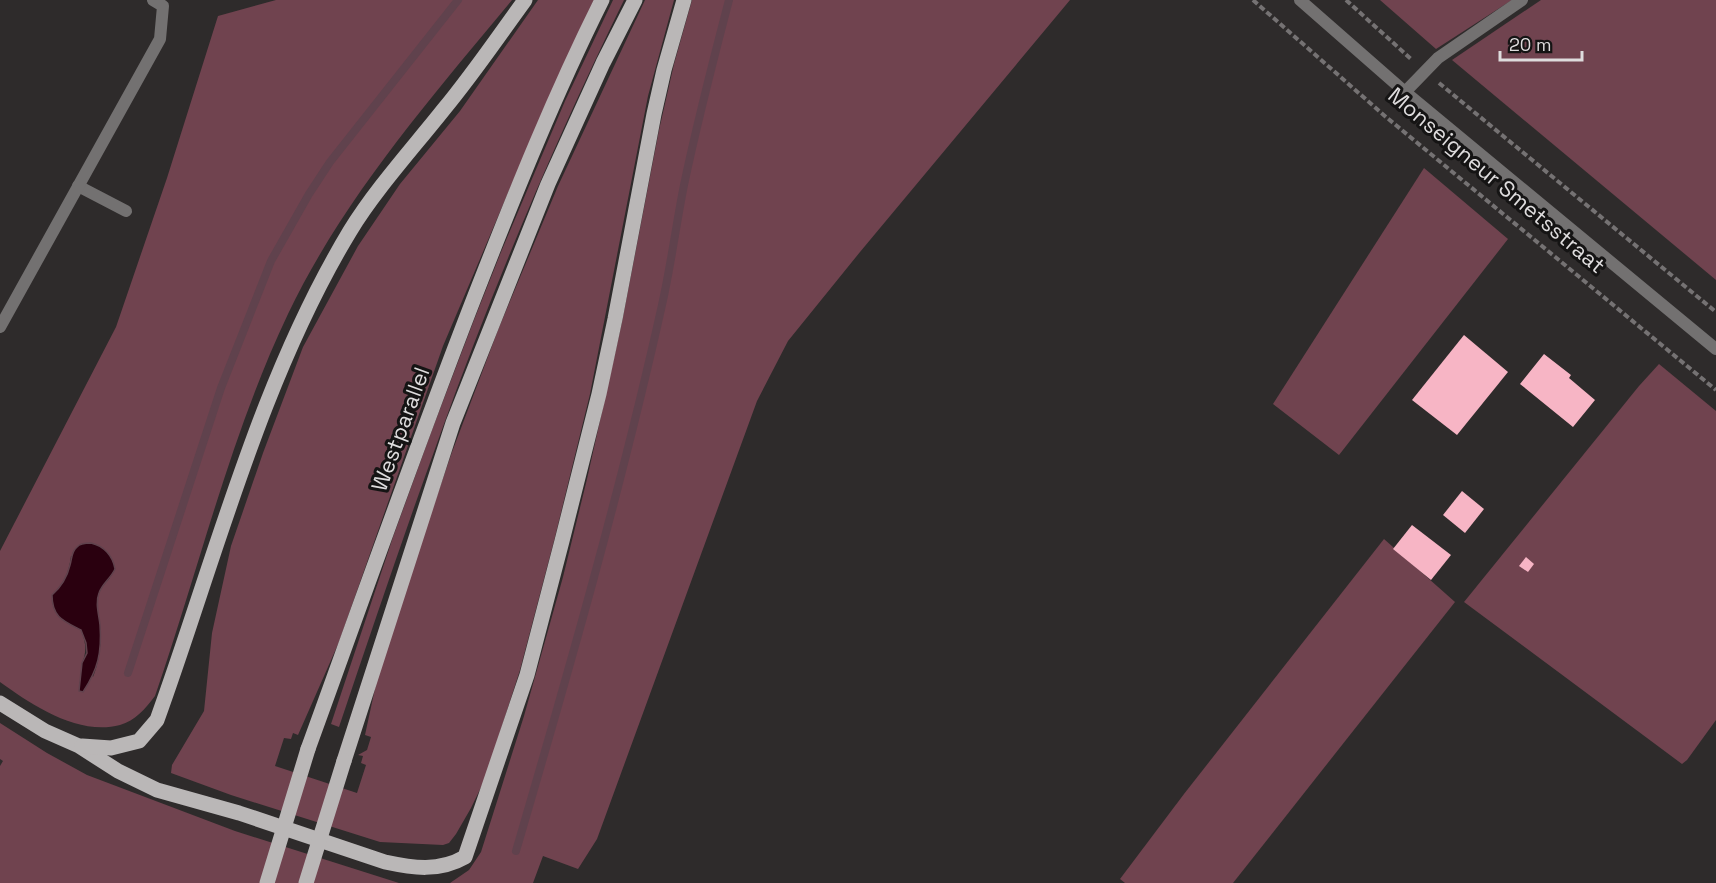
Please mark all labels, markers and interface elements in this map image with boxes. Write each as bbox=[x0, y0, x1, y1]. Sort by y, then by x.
scale bar bbox=[1500, 24, 1582, 62]
text: 20 m bbox=[1509, 33, 1552, 56]
street label: Monseigneur Smetsstraat bbox=[1383, 81, 1611, 279]
street label: Westparallel bbox=[365, 363, 435, 495]

